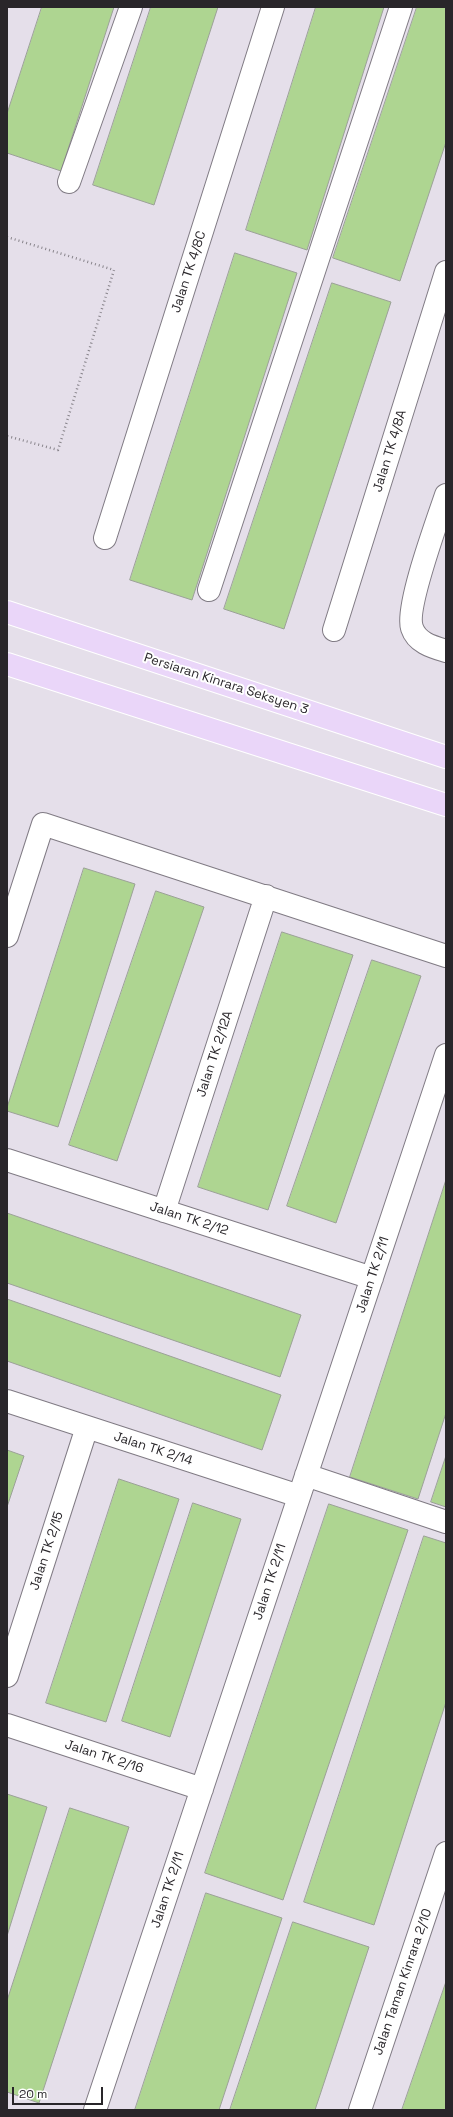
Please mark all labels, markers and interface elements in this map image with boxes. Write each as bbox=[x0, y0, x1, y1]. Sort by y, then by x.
street label: Jalan TK 4/8C bbox=[168, 229, 210, 315]
street label: Jalan TK 4/8A bbox=[370, 408, 410, 494]
street label: Persiaran Kinrara Seksyen 3 bbox=[142, 650, 310, 718]
street label: Jalan TK 2/12A bbox=[194, 1009, 236, 1099]
street label: Jalan TK 2/12 bbox=[148, 1199, 230, 1239]
street label: Jalan TK 2/11 bbox=[353, 1235, 393, 1315]
street label: Jalan TK 2/14 bbox=[112, 1429, 194, 1469]
street label: Jalan TK 2/15 bbox=[27, 1510, 67, 1592]
street label: Jalan TK 2/11 bbox=[250, 1542, 290, 1622]
street label: Jalan TK 2/16 bbox=[63, 1737, 145, 1777]
street label: Jalan TK 2/11 bbox=[148, 1850, 188, 1930]
street label: Jalan Taman Kinrara 2/10 bbox=[371, 1907, 435, 2057]
scale bar bbox=[14, 2079, 105, 2105]
text: 20 m bbox=[19, 2086, 47, 2102]

